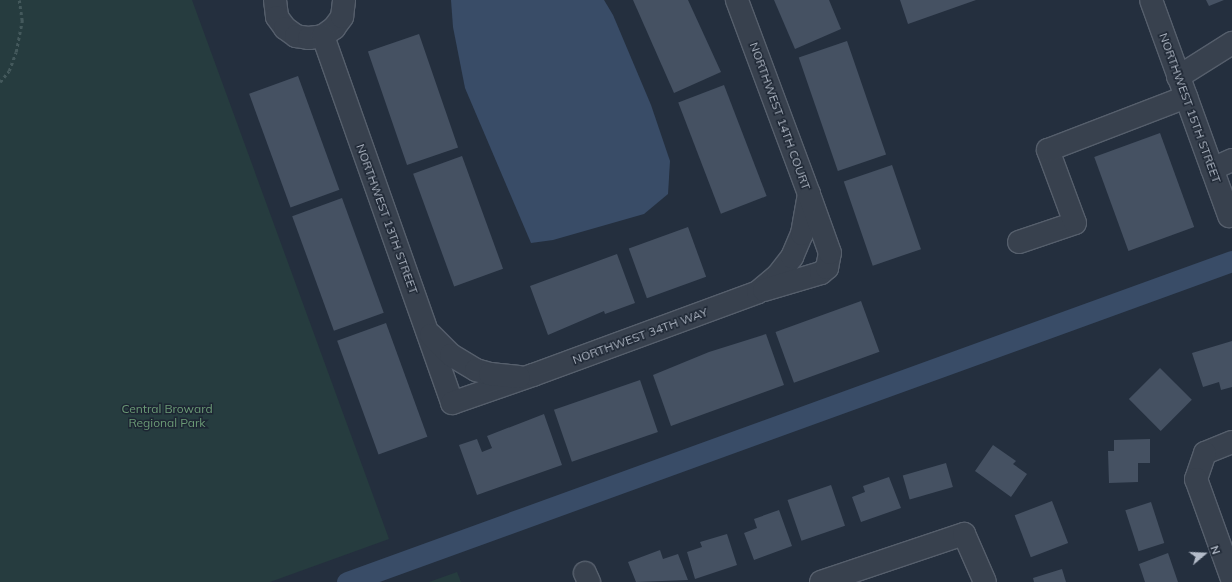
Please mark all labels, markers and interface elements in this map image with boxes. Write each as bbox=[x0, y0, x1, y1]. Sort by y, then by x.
street label: NORTHWEST 15TH STREET bbox=[1156, 31, 1224, 185]
street label: NORTHWEST 14TH COURT bbox=[747, 40, 813, 192]
street label: NORTHWEST 13TH STREET bbox=[353, 142, 421, 296]
street label: NORTHWEST 34TH WAY bbox=[571, 305, 709, 367]
park label: Central Broward Regional Park bbox=[121, 402, 213, 430]
north arrow bbox=[1184, 534, 1224, 574]
text: N bbox=[1207, 544, 1223, 556]

